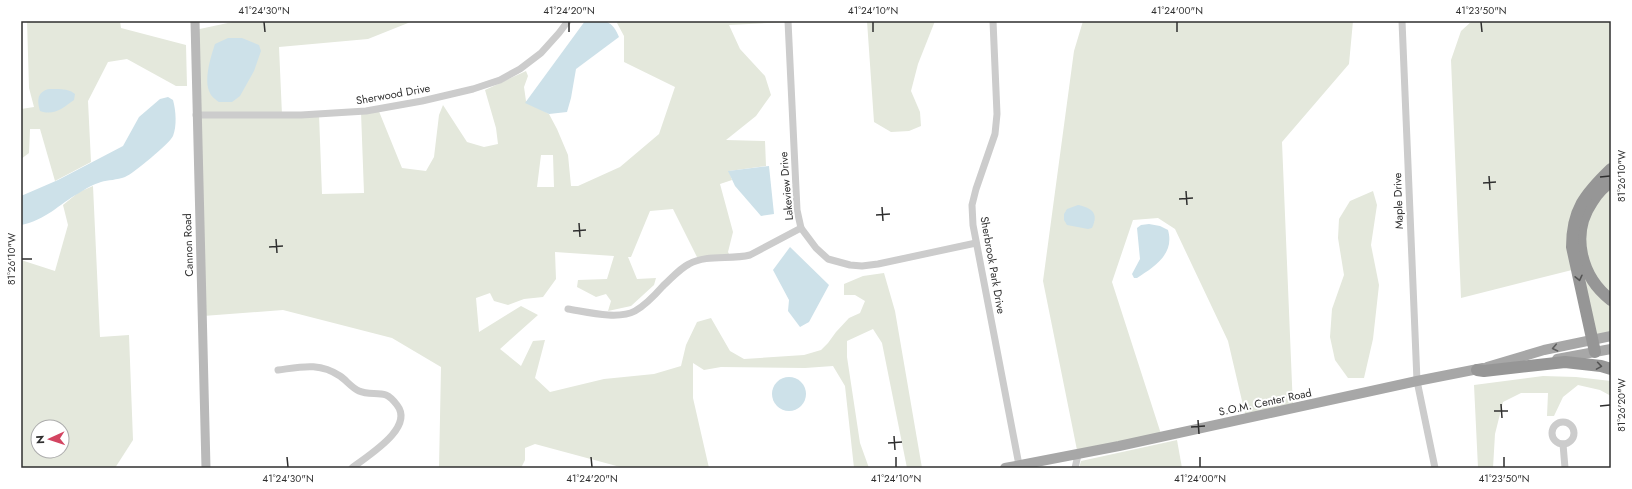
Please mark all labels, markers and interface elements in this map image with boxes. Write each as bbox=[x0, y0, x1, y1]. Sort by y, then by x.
text: 41°24'30"N bbox=[238, 3, 290, 18]
text: 41°24'20"N bbox=[543, 3, 595, 18]
text: 41°24'10"N bbox=[848, 3, 898, 18]
text: 41°24'00"N bbox=[1151, 3, 1203, 18]
text: 41°23'50"N bbox=[1455, 3, 1507, 18]
street label: Sherwood Drive bbox=[355, 80, 432, 108]
text: 81°26'10"W bbox=[1614, 150, 1629, 202]
street label: Lakeview Drive bbox=[775, 151, 797, 221]
street label: Maple Drive bbox=[1389, 172, 1407, 229]
street label: Cannon Road bbox=[179, 213, 197, 277]
street label: Sherbrook Park Drive bbox=[977, 215, 1009, 315]
text: 81°26'10"W bbox=[4, 233, 19, 285]
one-way arrow bbox=[1574, 275, 1582, 282]
one-way arrow bbox=[1551, 343, 1558, 351]
one-way arrow bbox=[1595, 361, 1602, 370]
text: 81°26'20"W bbox=[1614, 378, 1629, 432]
street label: S.O.M. Center Road bbox=[1217, 384, 1313, 420]
north arrow bbox=[30, 419, 70, 459]
text: N bbox=[32, 435, 48, 444]
text: 41°24'30"N bbox=[262, 471, 314, 486]
text: 41°24'20"N bbox=[566, 471, 618, 486]
text: 41°24'10"N bbox=[871, 471, 921, 486]
text: 41°24'00"N bbox=[1174, 471, 1226, 486]
text: 41°23'50"N bbox=[1478, 471, 1530, 486]

